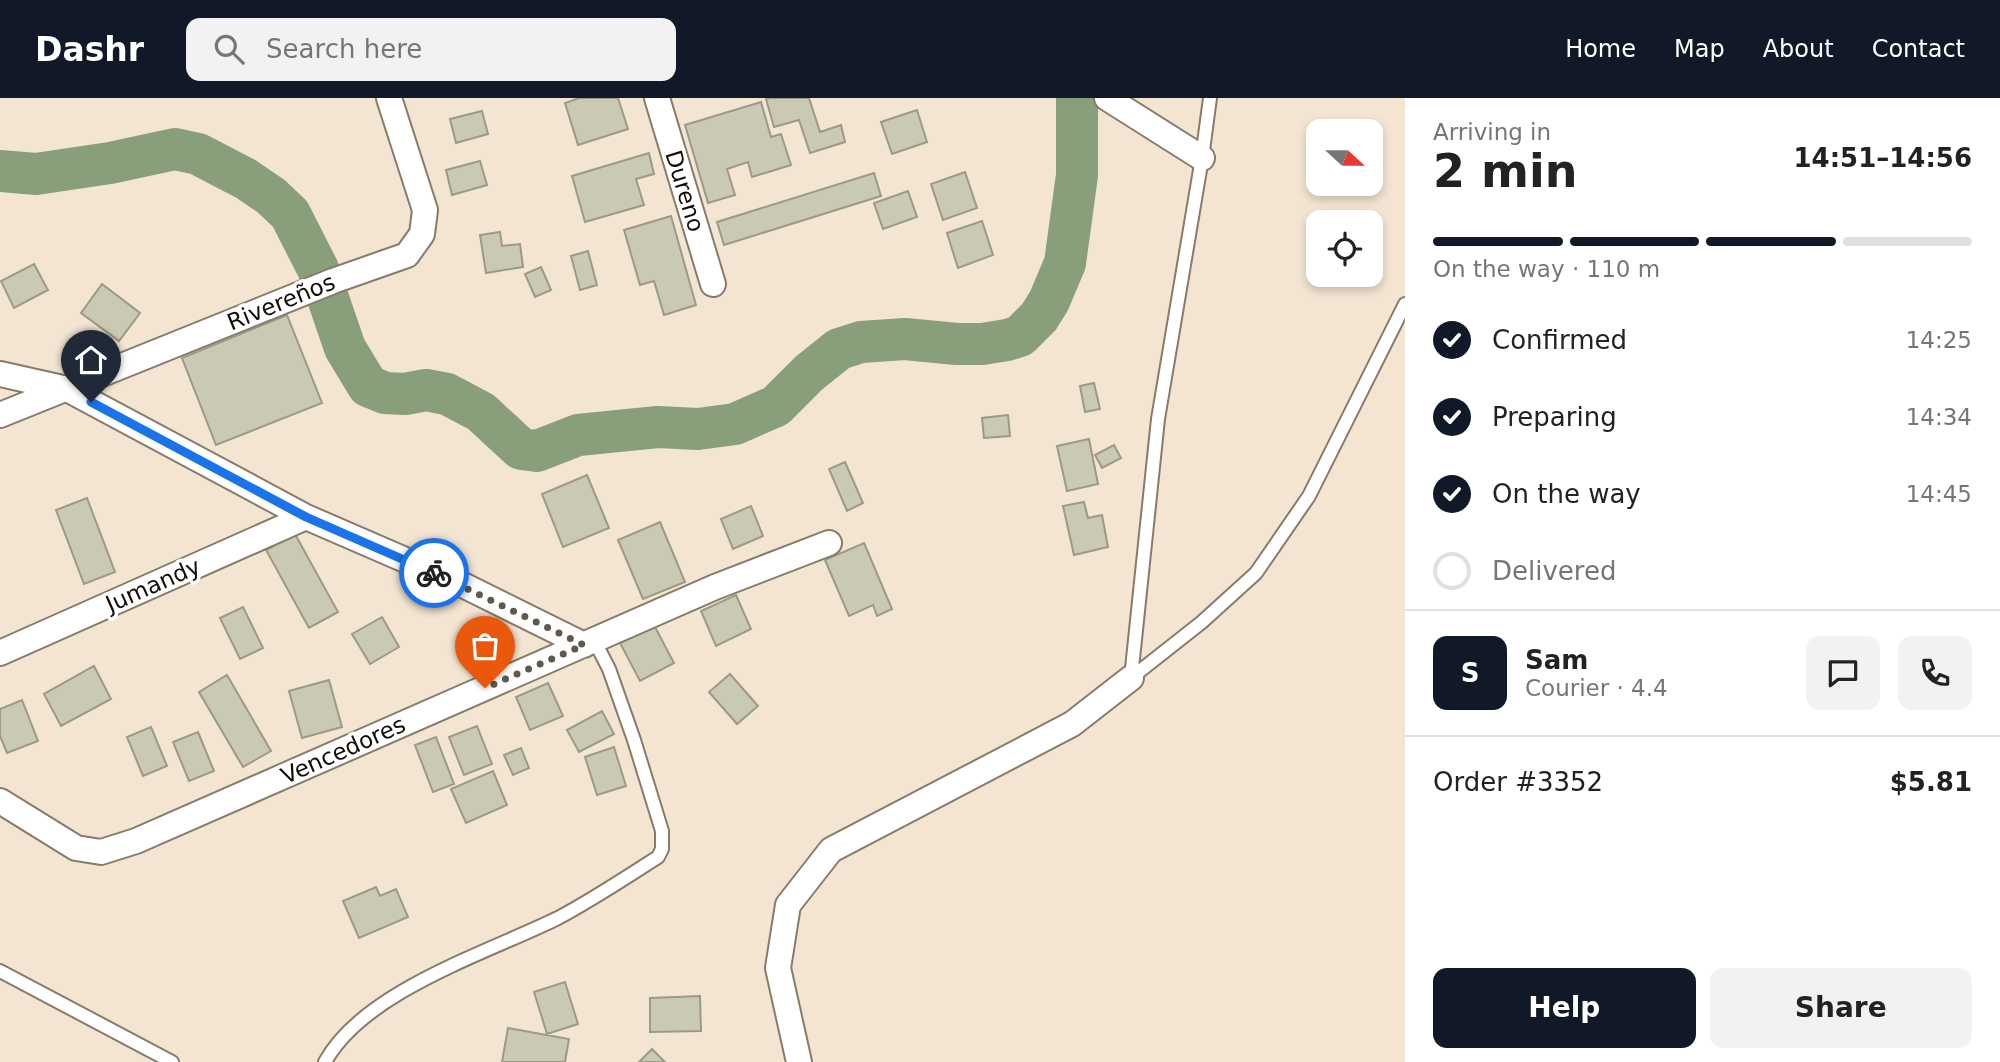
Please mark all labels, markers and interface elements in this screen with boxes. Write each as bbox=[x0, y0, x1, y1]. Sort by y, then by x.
search box bbox=[186, 18, 676, 81]
text: Dashr bbox=[35, 30, 144, 69]
icon: search bbox=[210, 30, 248, 68]
text: Search here bbox=[266, 34, 422, 64]
text: Home bbox=[1565, 35, 1636, 63]
text: Map bbox=[1674, 35, 1725, 63]
text: About bbox=[1763, 35, 1834, 63]
text: Contact bbox=[1872, 35, 1965, 63]
north arrow bbox=[1306, 119, 1382, 196]
map controls bbox=[1306, 119, 1383, 287]
text: Arriving in bbox=[1433, 119, 1551, 145]
text: 14:51–14:56 bbox=[1793, 143, 1972, 173]
text: 2 min bbox=[1433, 144, 1577, 198]
street label: Dureno bbox=[660, 147, 710, 235]
button: locate bbox=[1306, 210, 1383, 287]
text: On the way · 110 m bbox=[1433, 256, 1660, 282]
street label: Rivereños bbox=[223, 269, 339, 335]
icon: check bbox=[1433, 321, 1471, 359]
text: Confirmed bbox=[1492, 325, 1627, 355]
text: 14:25 bbox=[1906, 327, 1972, 353]
pin bbox=[61, 330, 121, 402]
icon: home bbox=[72, 341, 110, 379]
icon: check bbox=[1433, 398, 1471, 436]
text: Preparing bbox=[1492, 402, 1617, 432]
text: 14:34 bbox=[1906, 404, 1972, 430]
icon: check bbox=[1433, 475, 1471, 513]
text: On the way bbox=[1492, 479, 1641, 509]
text: 14:45 bbox=[1906, 481, 1972, 507]
courier bbox=[399, 538, 469, 608]
street label: Jumandy bbox=[100, 553, 204, 618]
icon: bike bbox=[415, 554, 453, 592]
text: Delivered bbox=[1492, 556, 1616, 586]
pin bbox=[455, 616, 515, 688]
icon: bag bbox=[466, 627, 504, 665]
button: chat bbox=[1806, 636, 1880, 710]
button: phone bbox=[1898, 636, 1972, 710]
text: Sam bbox=[1525, 645, 1588, 675]
text: S bbox=[1461, 658, 1479, 688]
text: Courier · 4.4 bbox=[1525, 675, 1668, 701]
street label: Vencedores bbox=[277, 711, 409, 789]
text: Order #3352 bbox=[1433, 767, 1603, 797]
text: $5.81 bbox=[1890, 767, 1972, 797]
button: Help bbox=[1433, 968, 1696, 1048]
button: Share bbox=[1710, 968, 1972, 1048]

